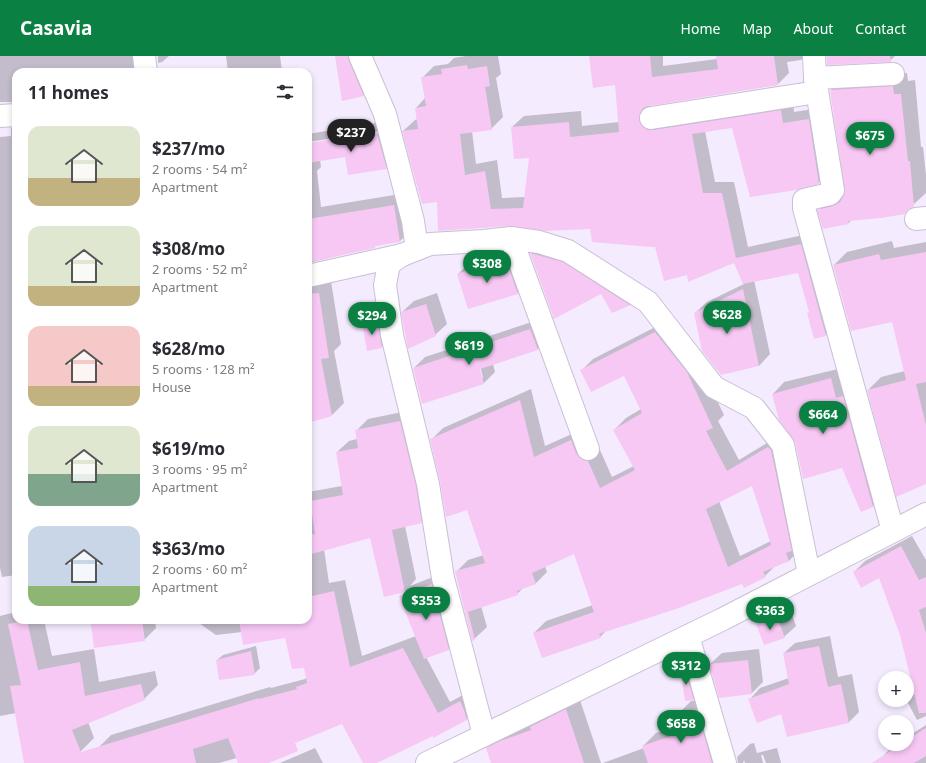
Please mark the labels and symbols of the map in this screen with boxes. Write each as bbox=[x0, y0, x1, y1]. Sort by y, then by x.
pin: $237 bbox=[327, 119, 375, 153]
pin: $675 bbox=[846, 122, 894, 156]
pin: $308 bbox=[463, 250, 511, 284]
pin: $628 bbox=[703, 301, 751, 335]
pin: $294 bbox=[348, 302, 396, 336]
pin: $619 bbox=[445, 332, 493, 366]
pin: $664 bbox=[799, 401, 847, 435]
pin: $353 bbox=[402, 587, 450, 621]
pin: $363 bbox=[746, 597, 794, 631]
pin: $312 bbox=[662, 652, 710, 686]
pin: $658 bbox=[657, 710, 705, 744]

